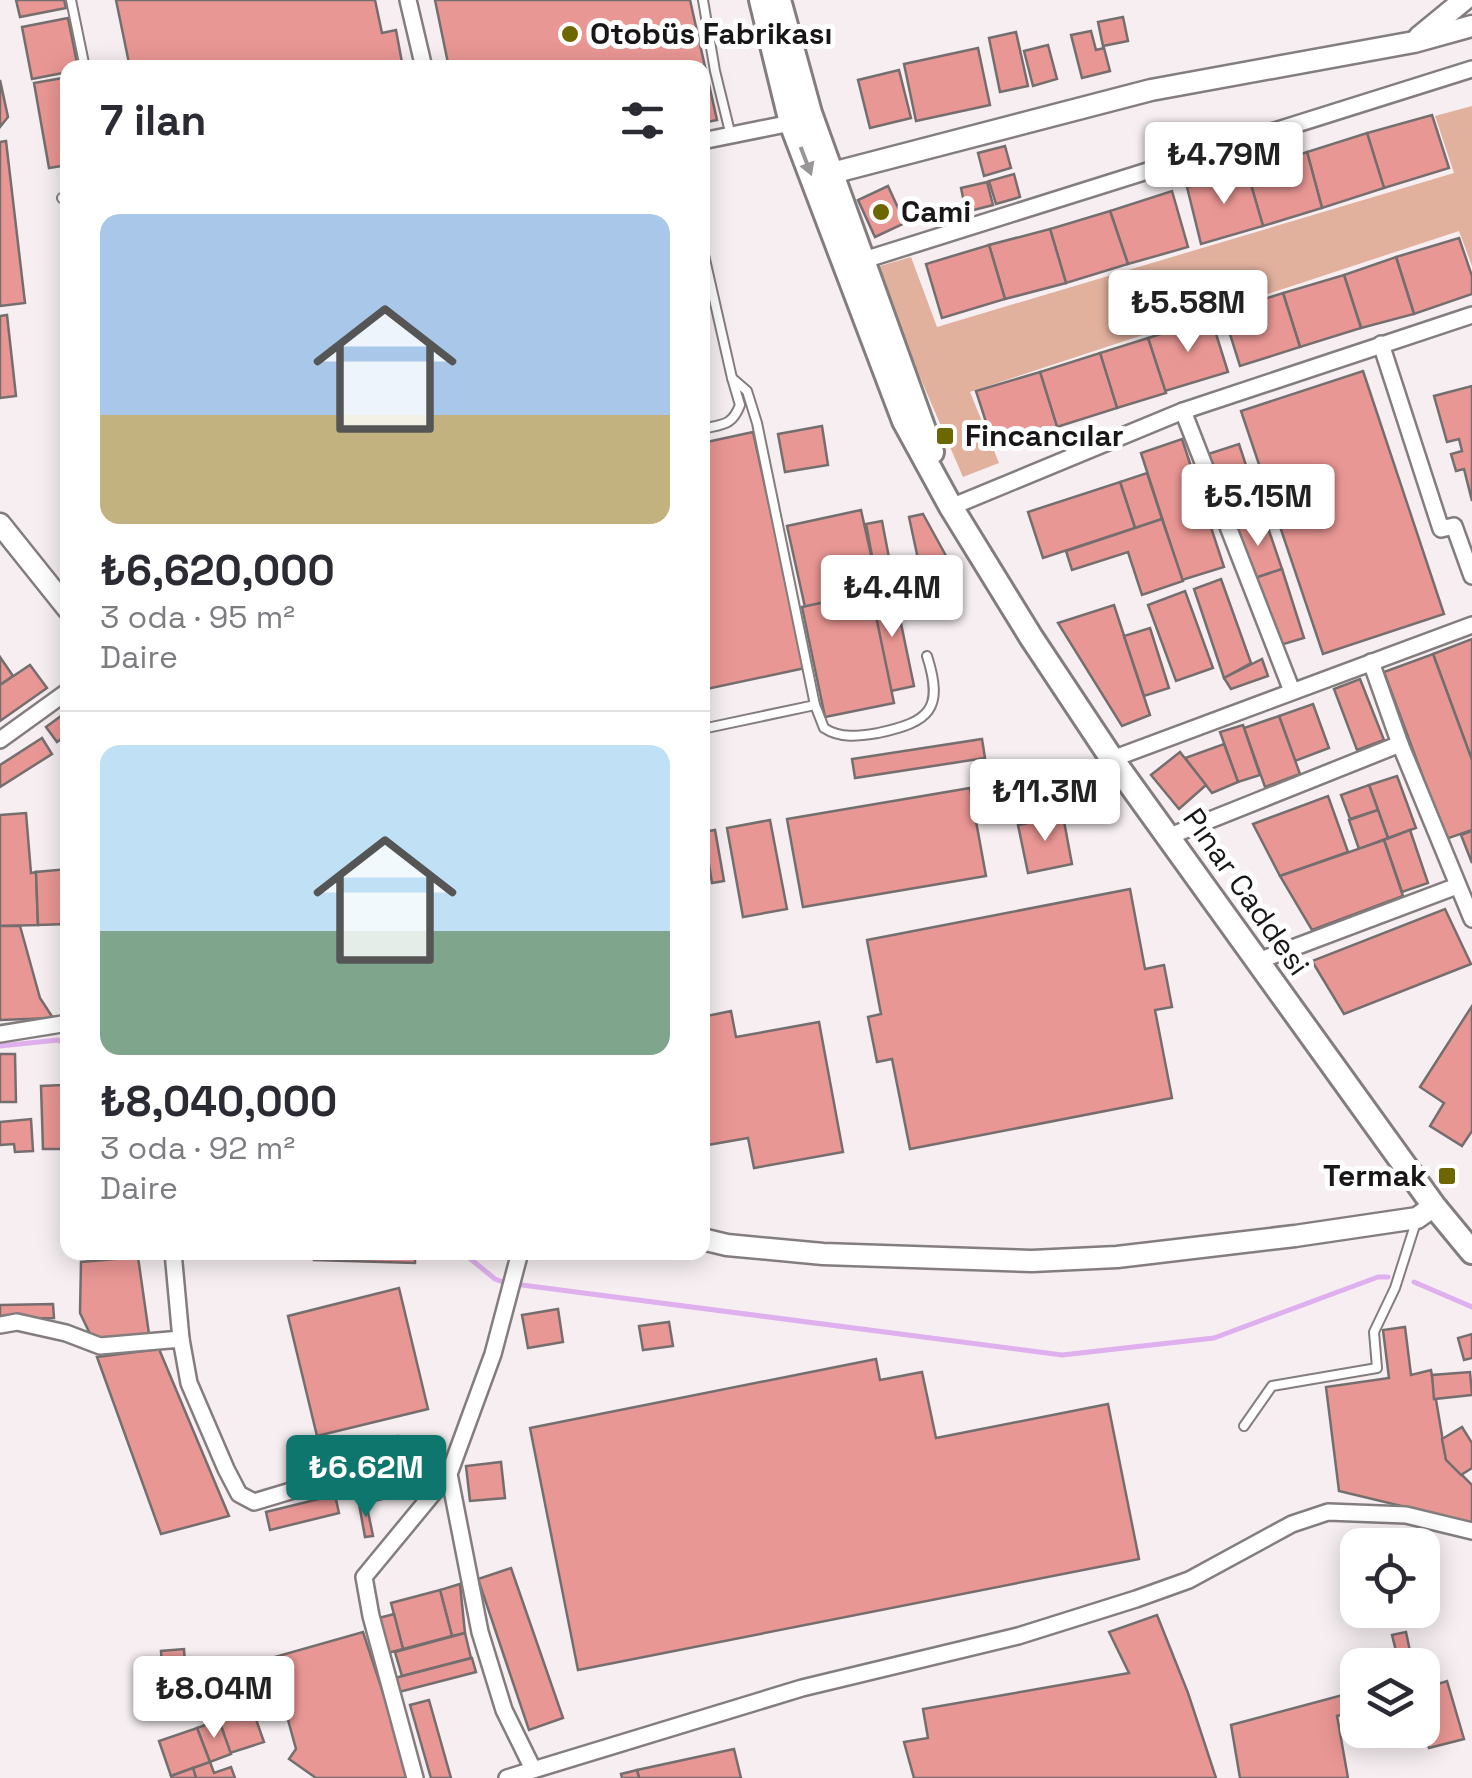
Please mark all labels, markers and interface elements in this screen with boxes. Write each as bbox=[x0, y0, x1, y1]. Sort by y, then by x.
place label: Otobüs Fabrikası bbox=[590, 14, 832, 53]
marker: Otobüs Fabrikası bbox=[559, 23, 581, 45]
icon: filters bbox=[615, 93, 670, 148]
text: 7 ilan bbox=[100, 94, 206, 147]
pin: ₺4.79M bbox=[1143, 122, 1305, 207]
text: ₺4.79M bbox=[1167, 134, 1281, 174]
one-way arrow bbox=[799, 147, 814, 177]
place label: Cami bbox=[901, 192, 971, 231]
marker: Cami bbox=[870, 201, 892, 223]
pin: ₺5.58M bbox=[1107, 270, 1269, 355]
icon: home bbox=[295, 279, 475, 459]
text: ₺5.58M bbox=[1130, 282, 1246, 322]
place label: Fincancılar bbox=[965, 416, 1124, 455]
marker: Fincancılar bbox=[934, 425, 956, 447]
pin: ₺5.15M bbox=[1177, 464, 1339, 549]
text: ₺5.15M bbox=[1204, 476, 1312, 516]
text: ₺6,620,000 bbox=[100, 544, 335, 597]
pin: ₺4.4M bbox=[822, 555, 962, 640]
text: ₺4.4M bbox=[843, 567, 941, 607]
text: 3 oda · 95 m² bbox=[100, 597, 295, 637]
text: Daire bbox=[100, 637, 178, 677]
pin: ₺11.3M bbox=[964, 759, 1126, 844]
text: ₺11.3M bbox=[992, 771, 1098, 811]
street label: Pınar Caddesi bbox=[1174, 800, 1319, 983]
icon: home bbox=[295, 810, 475, 990]
text: ₺8,040,000 bbox=[100, 1075, 337, 1128]
text: 3 oda · 92 m² bbox=[100, 1128, 295, 1168]
place label: Termak bbox=[1323, 1156, 1427, 1195]
marker: Termak bbox=[1436, 1165, 1458, 1187]
text: Daire bbox=[100, 1168, 178, 1208]
pin: ₺6.62M bbox=[285, 1435, 447, 1520]
text: ₺6.62M bbox=[308, 1447, 424, 1487]
map controls bbox=[1340, 1528, 1440, 1748]
button: locate bbox=[1340, 1528, 1440, 1628]
button: layers bbox=[1340, 1648, 1440, 1748]
pin: ₺8.04M bbox=[133, 1656, 295, 1741]
text: ₺8.04M bbox=[155, 1668, 273, 1708]

